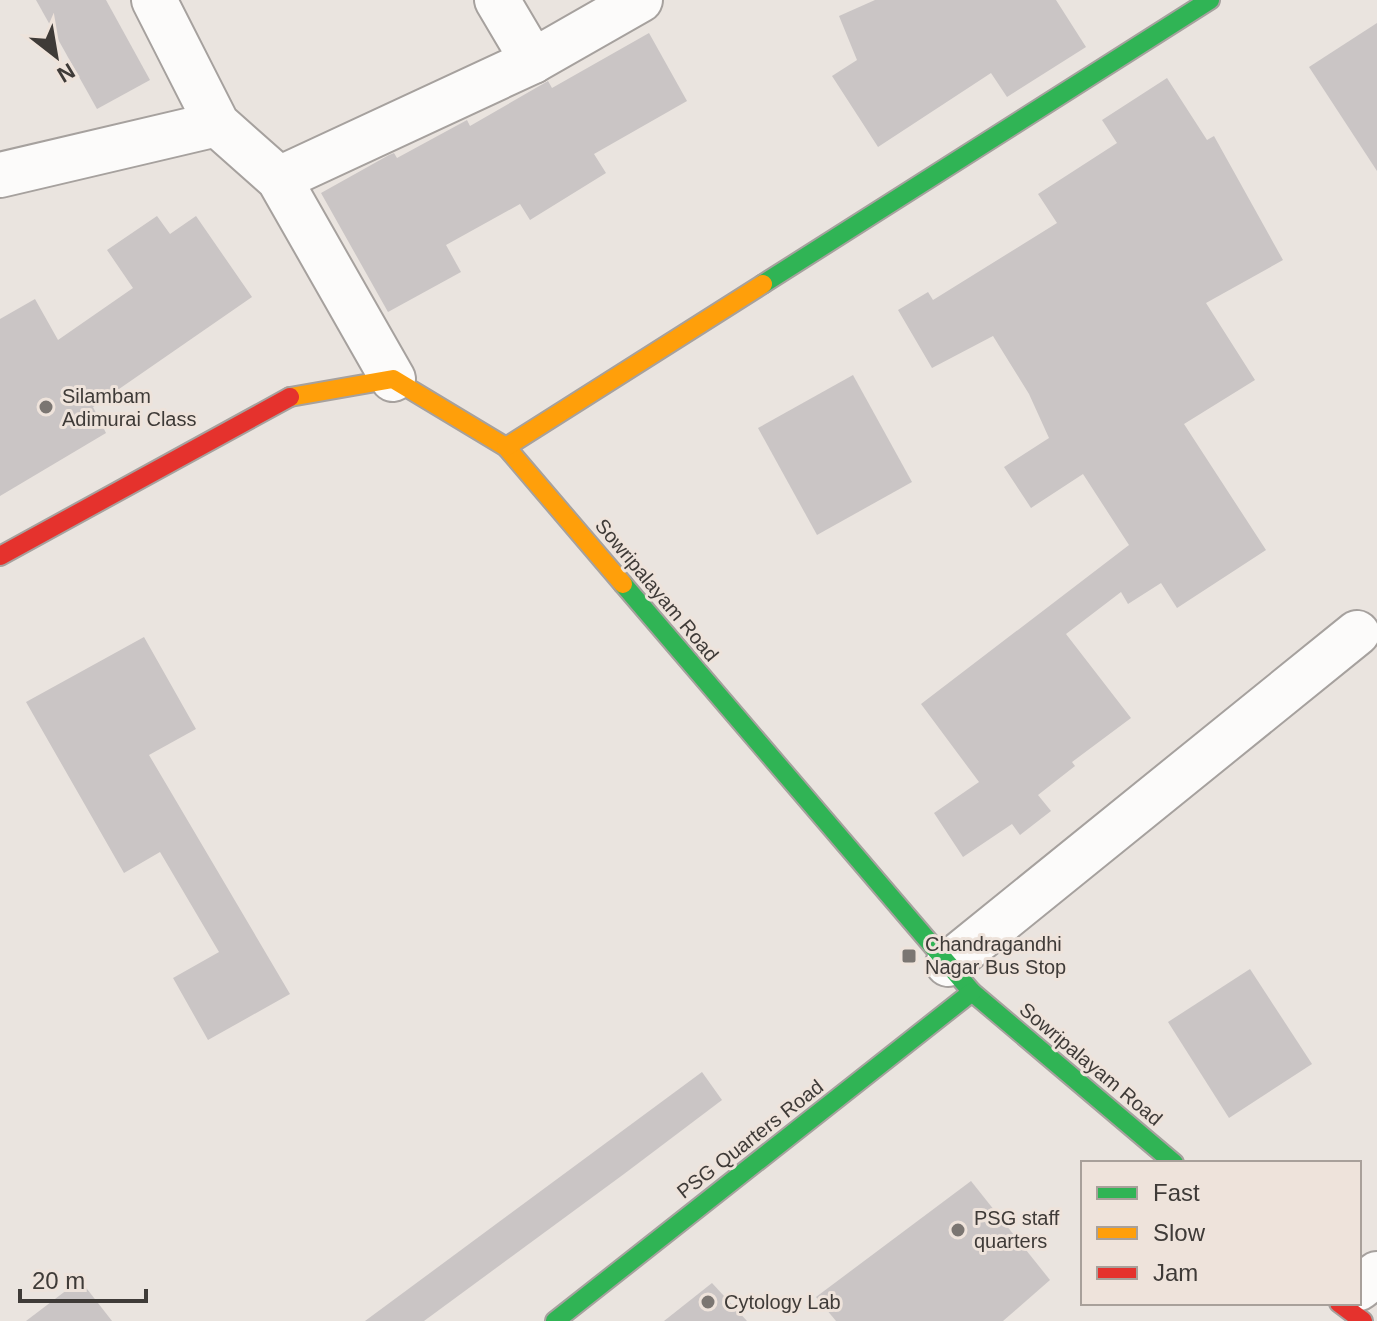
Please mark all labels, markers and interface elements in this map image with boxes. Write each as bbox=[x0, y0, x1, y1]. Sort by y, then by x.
north arrow bbox=[16, 16, 96, 96]
text: N bbox=[53, 58, 79, 88]
place label: Silambam Adimurai Class bbox=[62, 385, 196, 430]
marker: Silambam Adimurai Class bbox=[37, 398, 55, 416]
street label: Sowripalayam Road bbox=[591, 514, 723, 666]
place label: Chandragandhi Nagar Bus Stop bbox=[925, 933, 1066, 978]
marker: Chandragandhi Nagar Bus Stop bbox=[900, 947, 918, 965]
street label: Sowripalayam Road bbox=[1015, 998, 1167, 1130]
street label: PSG Quarters Road bbox=[673, 1075, 827, 1203]
legend bbox=[1081, 1161, 1361, 1305]
text: Fast bbox=[1153, 1179, 1200, 1206]
place label: PSG staff quarters bbox=[974, 1207, 1060, 1252]
text: Slow bbox=[1153, 1219, 1206, 1246]
marker: PSG staff quarters bbox=[949, 1221, 967, 1239]
scale bar bbox=[20, 1253, 146, 1303]
text: Jam bbox=[1153, 1259, 1198, 1286]
text: 20 m bbox=[32, 1267, 85, 1294]
place label: Cytology Lab bbox=[724, 1291, 841, 1313]
marker: Cytology Lab bbox=[699, 1293, 717, 1311]

